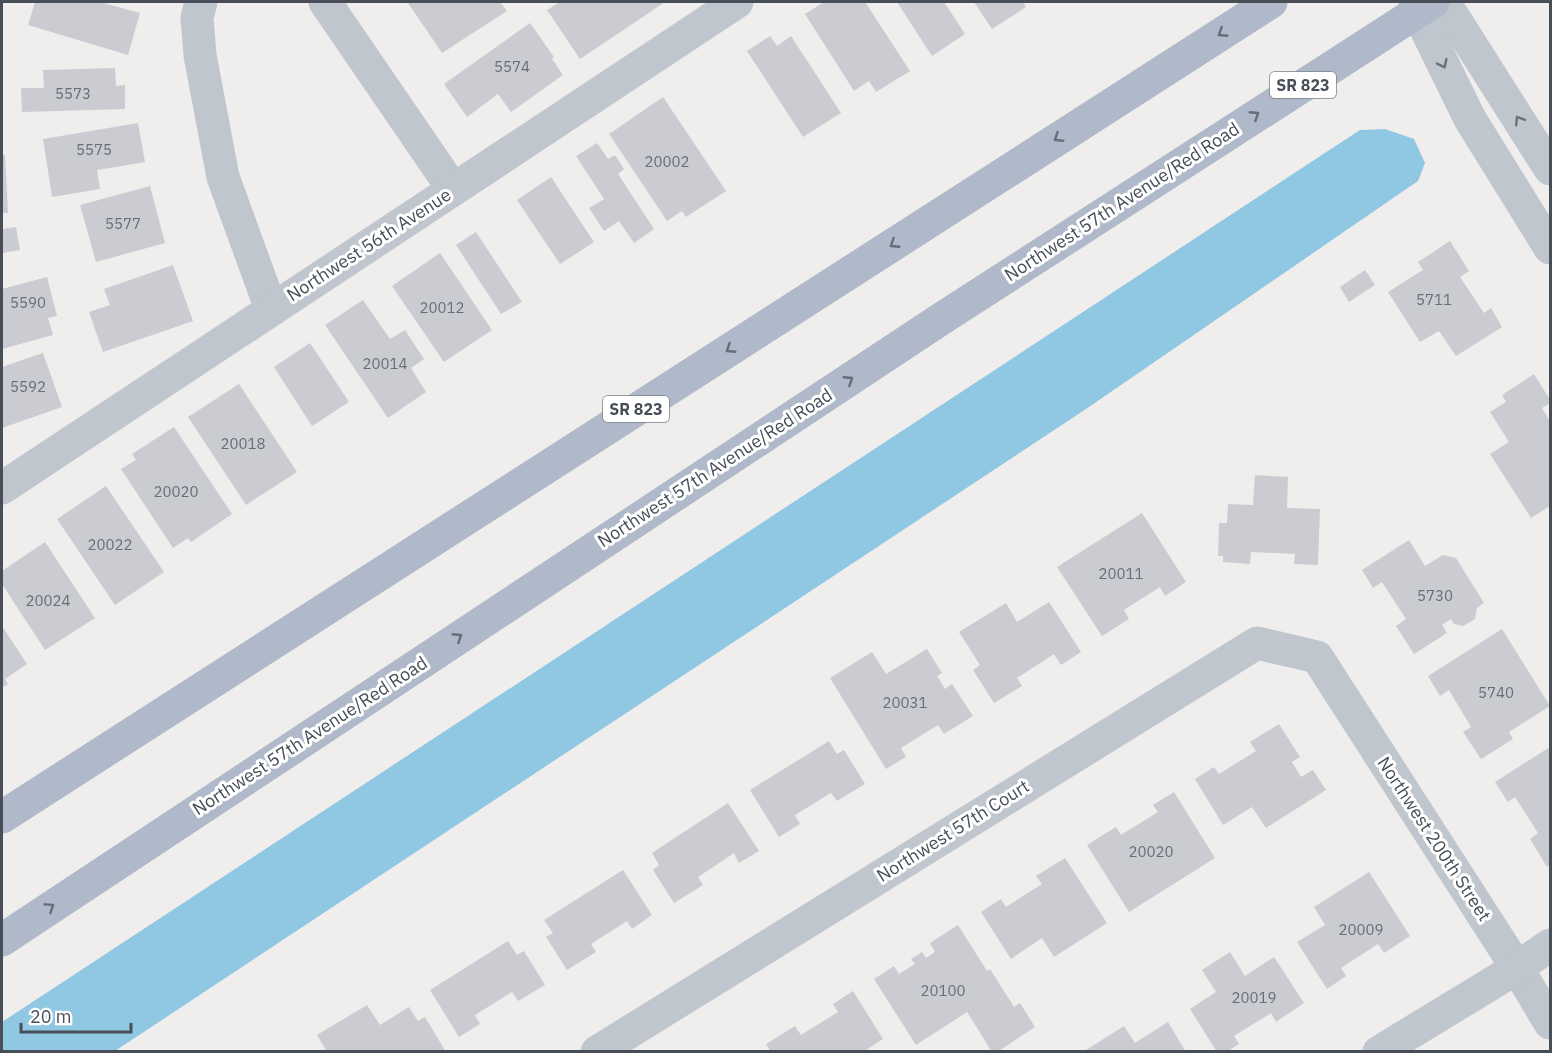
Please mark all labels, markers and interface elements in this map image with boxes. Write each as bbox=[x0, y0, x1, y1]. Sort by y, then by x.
one-way arrow bbox=[1218, 26, 1229, 37]
house number: 5574 bbox=[494, 57, 530, 76]
one-way arrow bbox=[1435, 57, 1447, 68]
road number: SR 823 bbox=[1270, 72, 1336, 98]
house number: 5573 bbox=[55, 84, 91, 103]
one-way arrow bbox=[1249, 112, 1260, 123]
one-way arrow bbox=[1515, 116, 1526, 127]
street label: Northwest 57th Avenue/Red Road bbox=[1000, 117, 1243, 286]
one-way arrow bbox=[1054, 131, 1064, 143]
house number: 5575 bbox=[76, 140, 112, 159]
house number: 20002 bbox=[644, 152, 690, 171]
street label: Northwest 56th Avenue bbox=[282, 183, 455, 306]
house number: 5577 bbox=[105, 214, 141, 233]
one-way arrow bbox=[890, 237, 901, 248]
house number: 5711 bbox=[1416, 290, 1452, 309]
house number: 5590 bbox=[10, 293, 46, 312]
house number: 20012 bbox=[419, 298, 465, 317]
one-way arrow bbox=[726, 342, 736, 354]
house number: 20014 bbox=[362, 354, 408, 373]
one-way arrow bbox=[842, 376, 853, 387]
house number: 5592 bbox=[10, 377, 46, 396]
street label: Northwest 57th Avenue/Red Road bbox=[593, 383, 836, 552]
road number: SR 823 bbox=[603, 396, 669, 422]
house number: 20018 bbox=[220, 434, 266, 453]
house number: 20020 bbox=[153, 482, 199, 501]
house number: 20022 bbox=[87, 535, 133, 554]
house number: 20011 bbox=[1098, 564, 1144, 583]
house number: 5730 bbox=[1417, 586, 1453, 605]
house number: 20024 bbox=[25, 591, 71, 610]
one-way arrow bbox=[452, 633, 462, 645]
street label: Northwest 57th Avenue/Red Road bbox=[188, 651, 431, 820]
house number: 5740 bbox=[1478, 683, 1514, 702]
house number: 20031 bbox=[882, 693, 928, 712]
street label: Northwest 200th Street bbox=[1373, 752, 1496, 925]
street label: Northwest 57th Court bbox=[872, 774, 1033, 887]
house number: 20020 bbox=[1128, 842, 1174, 861]
one-way arrow bbox=[44, 903, 55, 914]
house number: 20009 bbox=[1338, 920, 1384, 939]
house number: 20100 bbox=[920, 981, 966, 1000]
house number: 20019 bbox=[1231, 988, 1277, 1007]
scale bar bbox=[21, 996, 130, 1034]
text: 20 m bbox=[30, 1005, 72, 1028]

